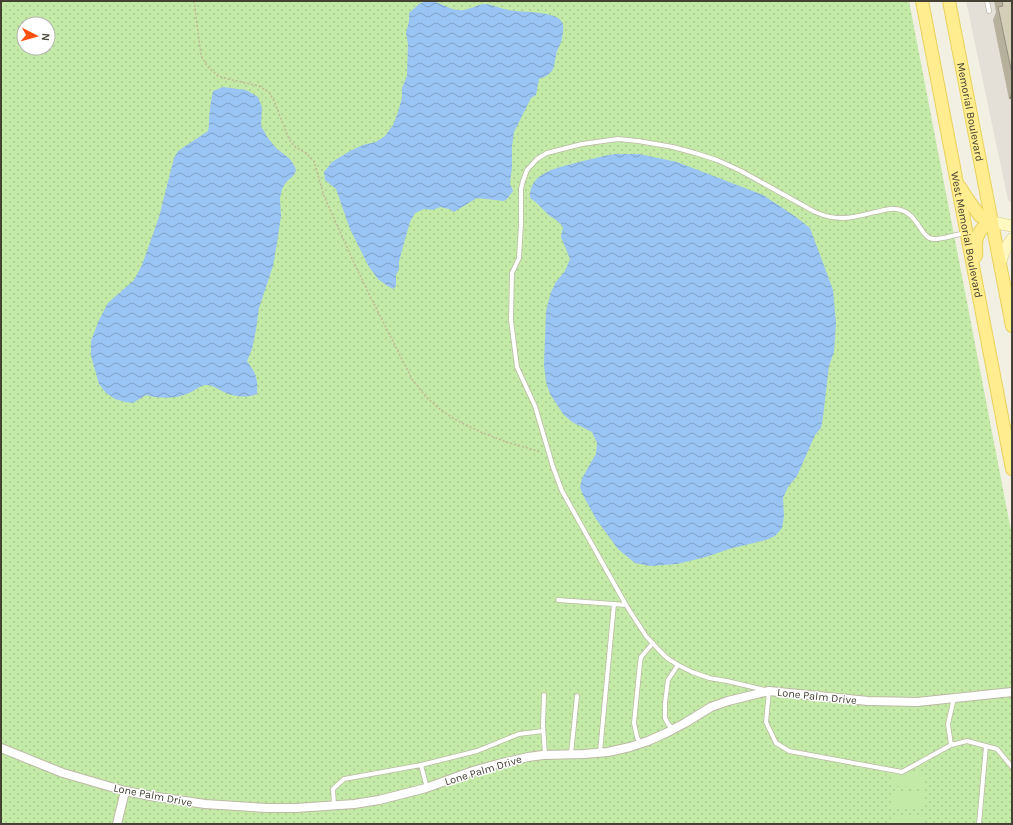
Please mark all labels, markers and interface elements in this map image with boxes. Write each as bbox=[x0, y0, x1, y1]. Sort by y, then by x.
north arrow bbox=[16, 16, 56, 56]
text: N bbox=[39, 32, 52, 42]
street label: Memorial Boulevard bbox=[954, 61, 986, 163]
street label: West Memorial Boulevard bbox=[948, 171, 985, 299]
street label: Lone Palm Drive bbox=[777, 686, 858, 707]
street label: Lone Palm Drive bbox=[443, 752, 524, 788]
street label: Lone Palm Drive bbox=[112, 781, 194, 810]

